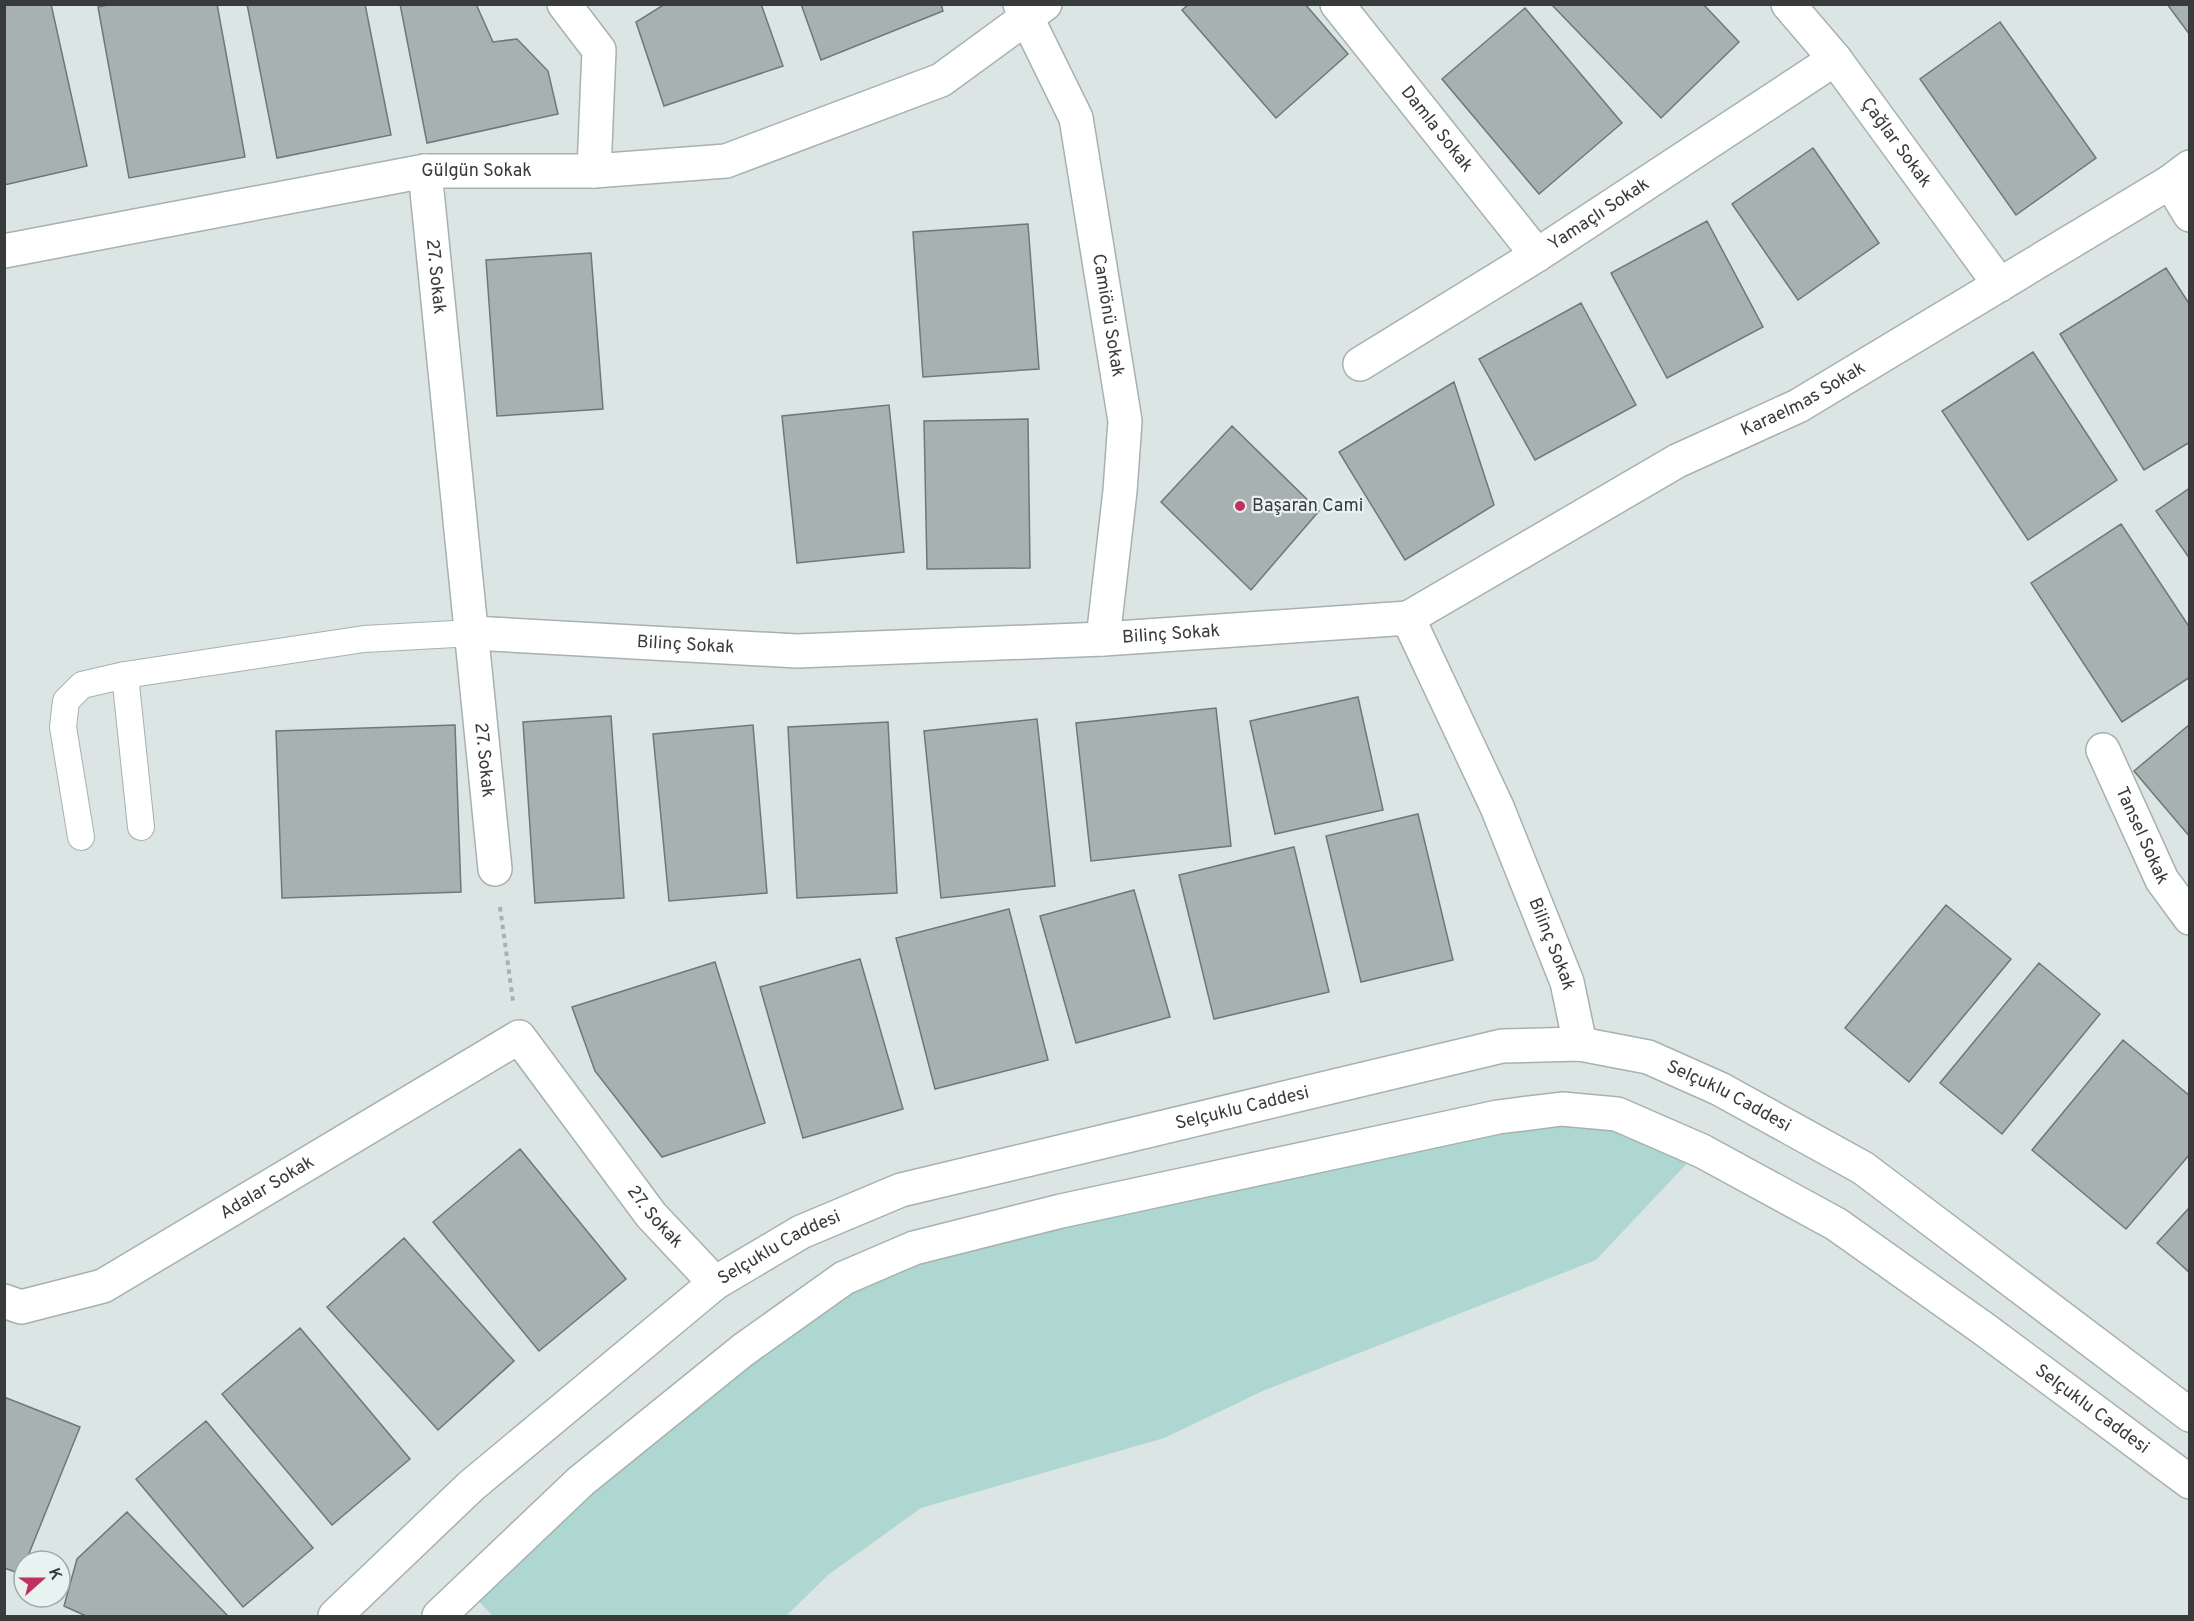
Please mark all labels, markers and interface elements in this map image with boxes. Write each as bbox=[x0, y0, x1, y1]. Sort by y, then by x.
street label: Damla Sokak bbox=[1395, 81, 1478, 177]
street label: Çağlar Sokak bbox=[1856, 93, 1937, 192]
street label: Gülgün Sokak bbox=[421, 160, 532, 183]
street label: Yamaçlı Sokak bbox=[1544, 173, 1654, 256]
street label: 27. Sokak bbox=[420, 238, 451, 315]
street label: Camiönü Sokak bbox=[1087, 252, 1129, 379]
street label: Karaelmas Sokak bbox=[1737, 357, 1870, 442]
place label: Başaran Cami bbox=[1252, 495, 1363, 518]
marker: Başaran Cami bbox=[1233, 499, 1247, 513]
street label: Bilinç Sokak bbox=[1121, 619, 1221, 649]
street label: Bilinç Sokak bbox=[636, 631, 735, 659]
street label: 27. Sokak bbox=[469, 721, 499, 799]
street label: Tansel Sokak bbox=[2110, 783, 2174, 888]
street label: Bilinç Sokak bbox=[1523, 894, 1580, 992]
street label: Selçuklu Caddesi bbox=[1663, 1055, 1795, 1137]
street label: Selçuklu Caddesi bbox=[1173, 1081, 1311, 1135]
street label: Adalar Sokak bbox=[216, 1151, 319, 1225]
street label: 27. Sokak bbox=[622, 1181, 688, 1253]
street label: Selçuklu Caddesi bbox=[714, 1205, 844, 1290]
street label: Selçuklu Caddesi bbox=[2030, 1359, 2154, 1459]
north arrow bbox=[12, 1549, 72, 1609]
text: K bbox=[43, 1565, 66, 1583]

